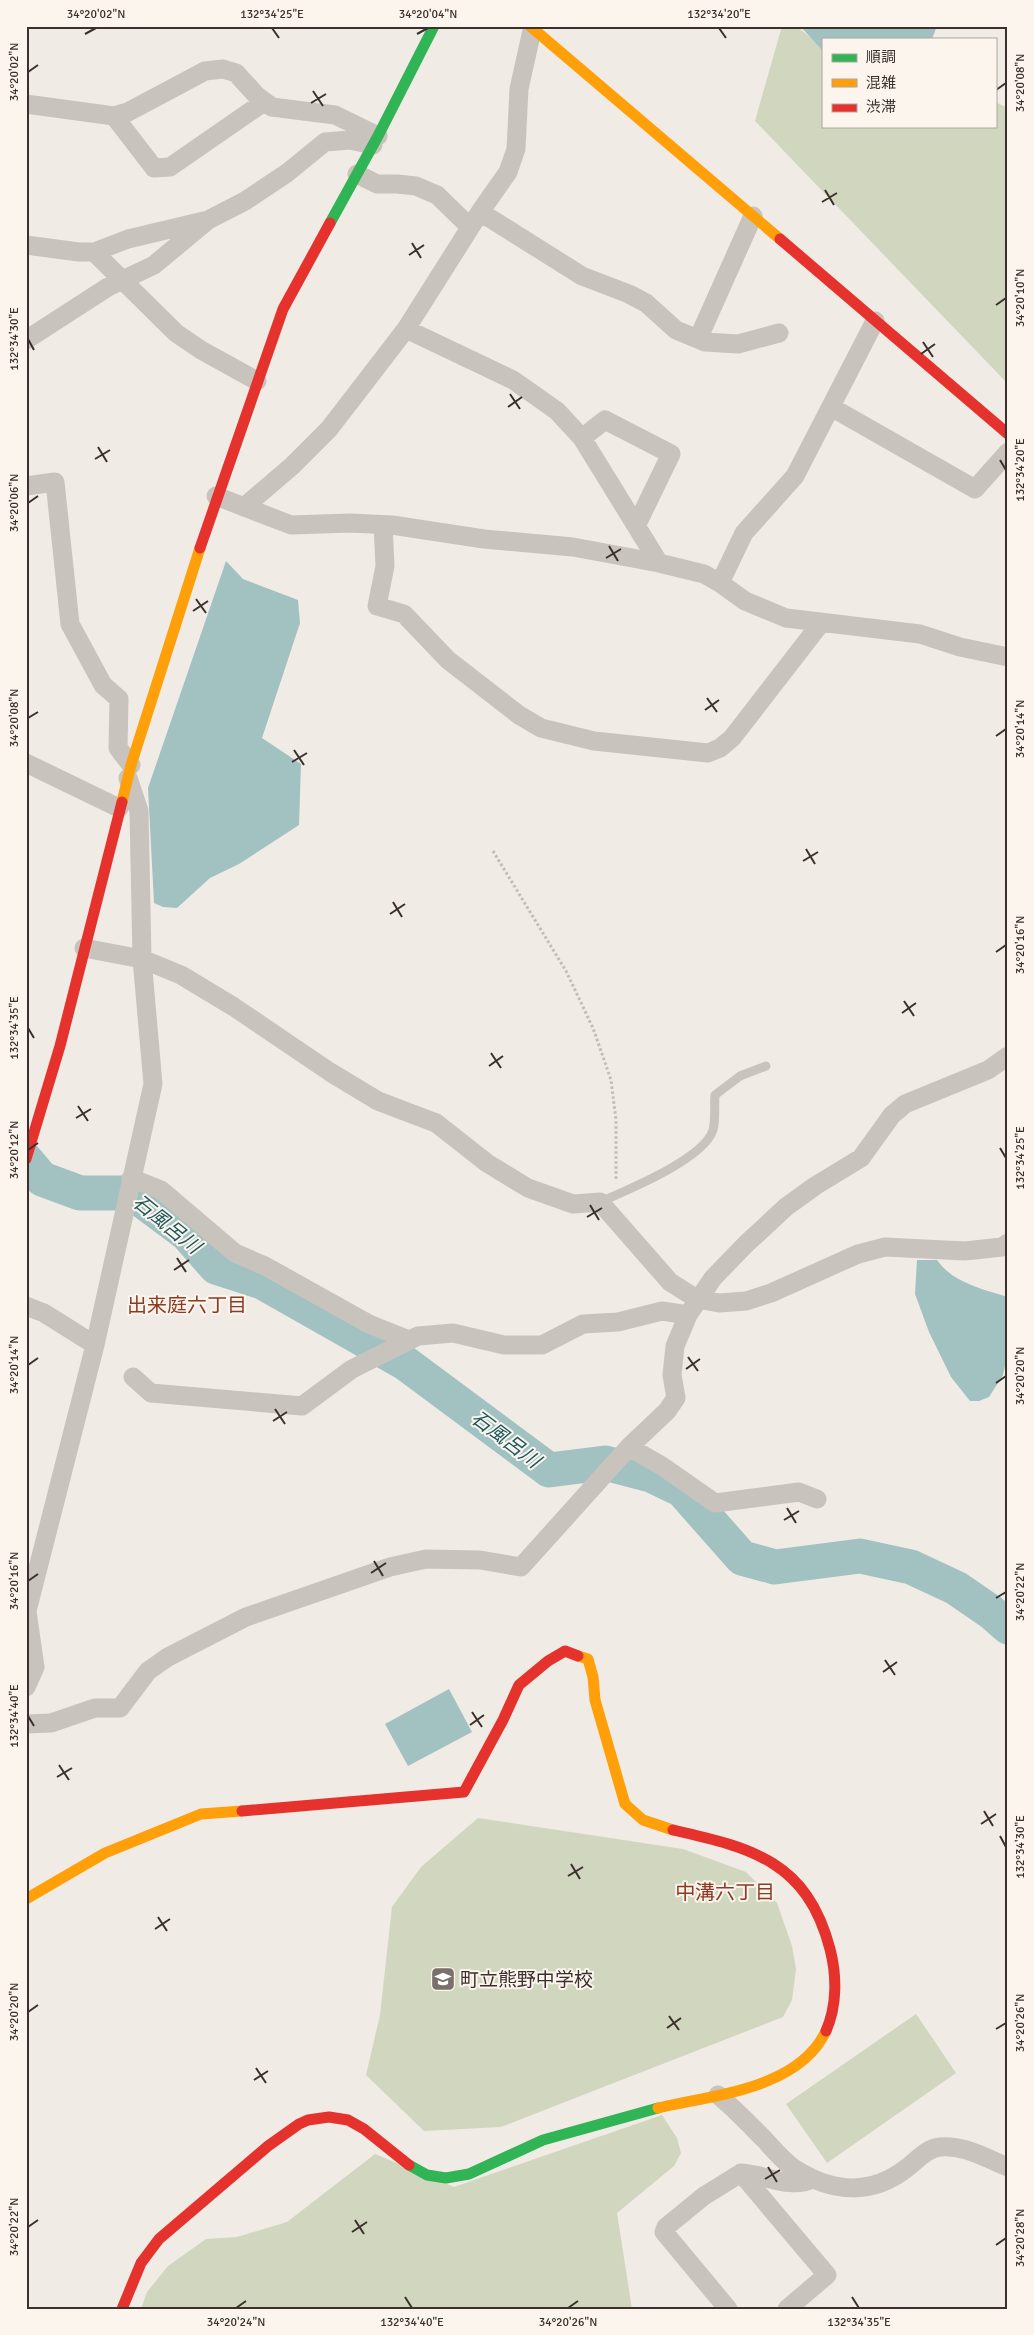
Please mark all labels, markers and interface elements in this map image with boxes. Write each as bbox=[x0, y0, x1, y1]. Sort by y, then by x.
text: 34°20'02"N bbox=[67, 7, 125, 22]
text: 132°34'25"E bbox=[240, 7, 304, 22]
text: 34°20'04"N bbox=[399, 7, 457, 22]
text: 132°34'20"E bbox=[687, 7, 751, 22]
legend bbox=[822, 38, 996, 128]
text: 34°20'02"N bbox=[7, 43, 22, 101]
text: 順調 bbox=[866, 48, 896, 66]
text: 34°20'08"N bbox=[1013, 54, 1028, 112]
text: 混雑 bbox=[866, 74, 896, 92]
text: 渋滞 bbox=[866, 98, 896, 116]
text: 34°20'10"N bbox=[1013, 269, 1028, 327]
text: 132°34'30"E bbox=[7, 307, 22, 371]
text: 132°34'20"E bbox=[1013, 438, 1028, 502]
text: 34°20'06"N bbox=[7, 474, 22, 532]
text: 34°20'08"N bbox=[7, 689, 22, 747]
text: 34°20'14"N bbox=[1013, 700, 1028, 758]
text: 34°20'16"N bbox=[1013, 916, 1028, 974]
text: 132°34'35"E bbox=[7, 996, 22, 1060]
text: 34°20'12"N bbox=[7, 1121, 22, 1179]
text: 132°34'25"E bbox=[1013, 1126, 1028, 1190]
water label: 石風呂川 bbox=[128, 1190, 207, 1261]
district label: 出来庭六丁目 bbox=[127, 1293, 247, 1318]
text: 34°20'14"N bbox=[7, 1336, 22, 1394]
text: 34°20'20"N bbox=[1013, 1347, 1028, 1405]
water label: 石風呂川 bbox=[466, 1405, 547, 1475]
text: 34°20'16"N bbox=[7, 1552, 22, 1610]
text: 34°20'22"N bbox=[1013, 1563, 1028, 1621]
text: 132°34'40"E bbox=[7, 1684, 22, 1748]
text: 132°34'30"E bbox=[1013, 1815, 1028, 1879]
district label: 中溝六丁目 bbox=[675, 1880, 775, 1905]
school or university icon: 町立熊野中学校 bbox=[430, 1966, 456, 1992]
place label: 町立熊野中学校 bbox=[460, 1968, 593, 1992]
text: 34°20'20"N bbox=[7, 1983, 22, 2041]
text: 34°20'26"N bbox=[1013, 1994, 1028, 2052]
text: 34°20'22"N bbox=[7, 2198, 22, 2256]
text: 34°20'28"N bbox=[1013, 2209, 1028, 2267]
text: 34°20'24"N bbox=[207, 2315, 265, 2330]
text: 132°34'40"E bbox=[380, 2315, 444, 2330]
text: 34°20'26"N bbox=[539, 2315, 597, 2330]
text: 132°34'35"E bbox=[827, 2315, 891, 2330]

